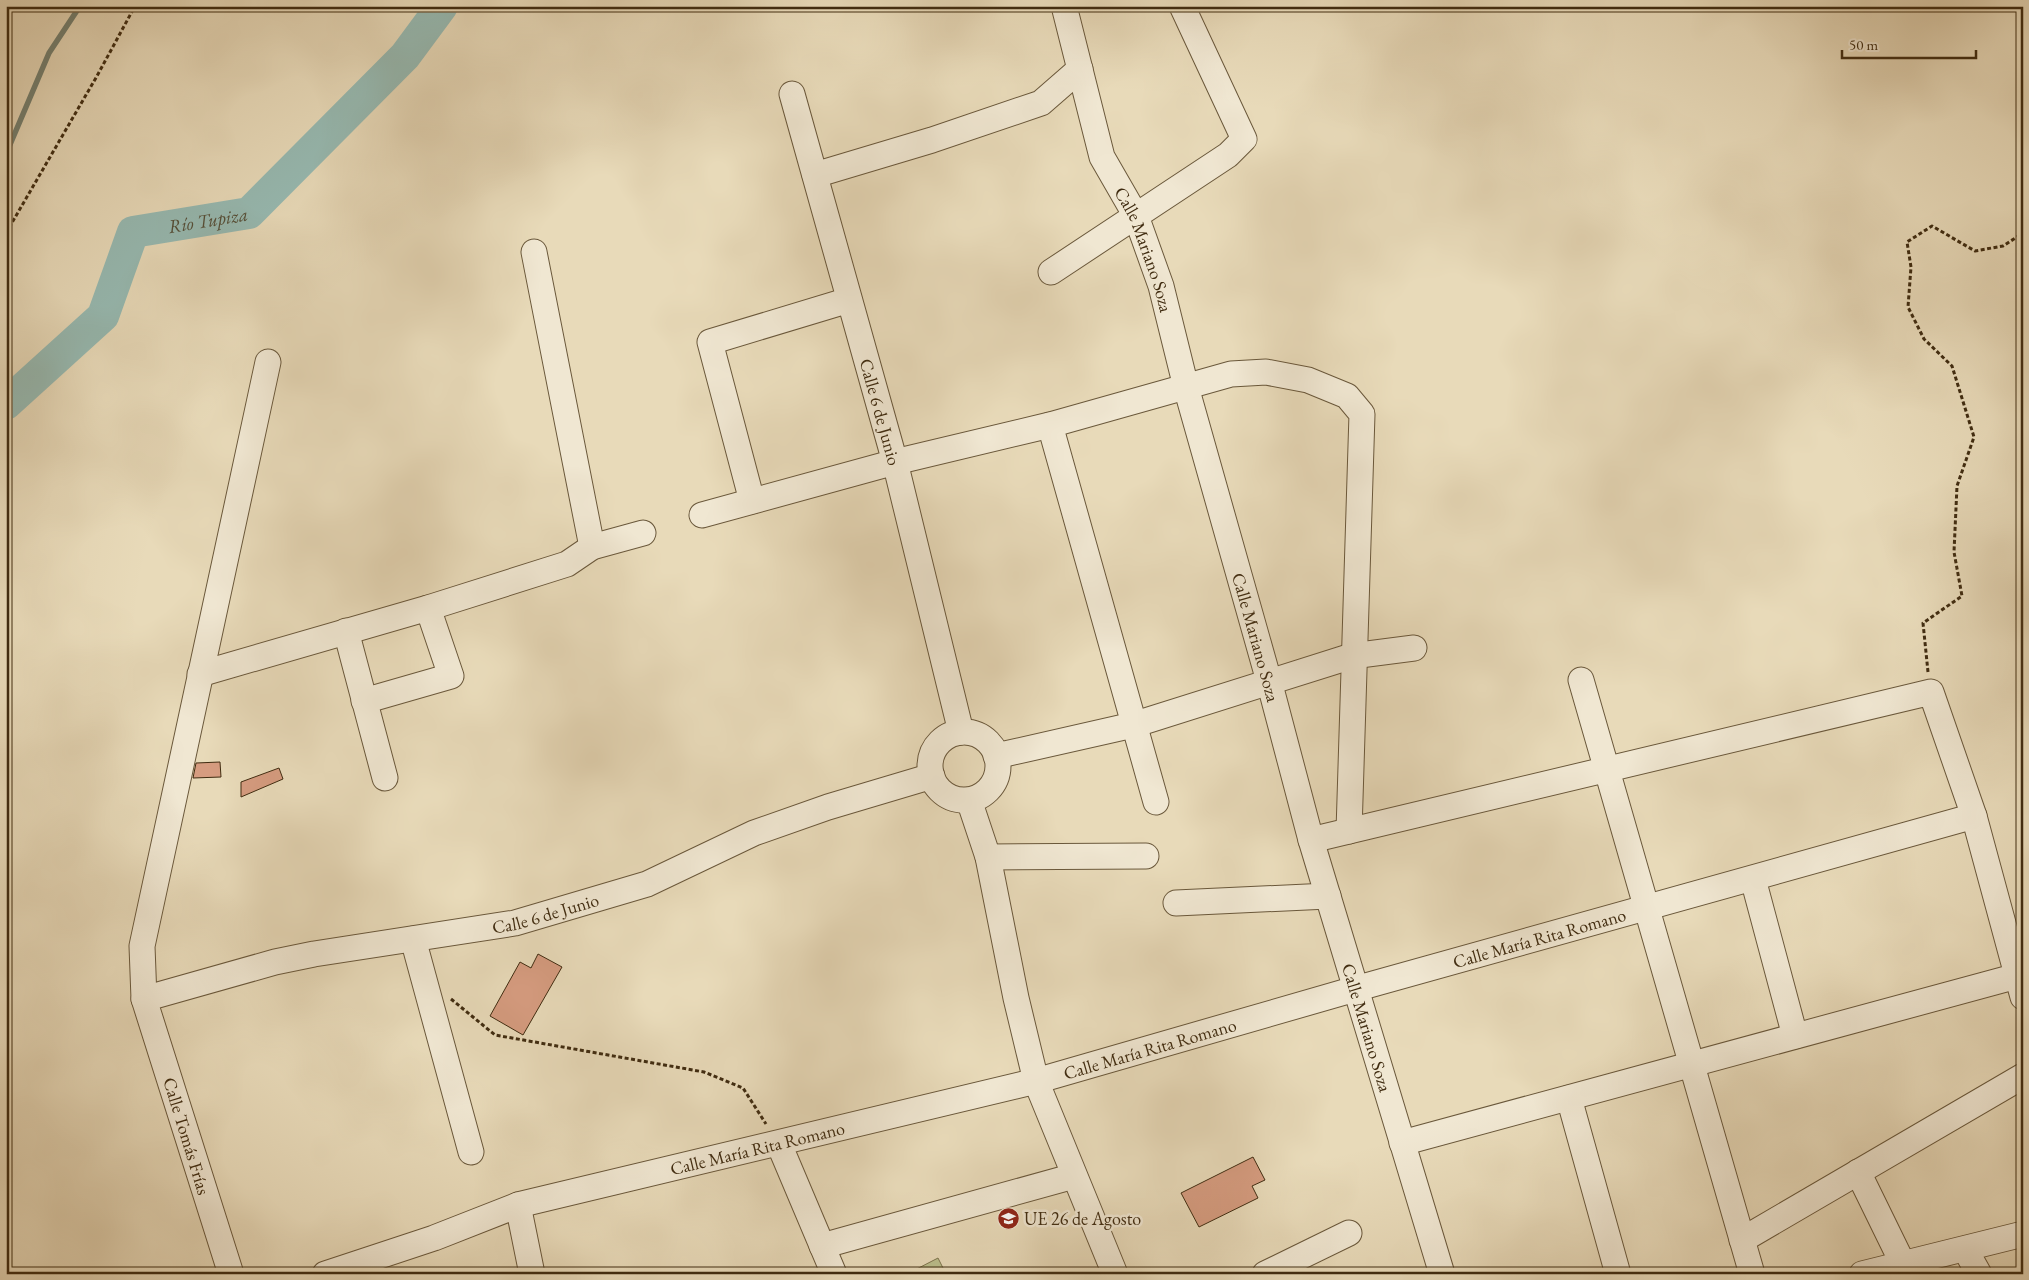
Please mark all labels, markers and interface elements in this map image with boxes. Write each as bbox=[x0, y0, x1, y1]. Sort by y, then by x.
scale bar bbox=[1842, 28, 1975, 60]
text: 50 m bbox=[1849, 35, 1878, 54]
street label: Calle Mariano Soza bbox=[1110, 182, 1179, 315]
water label: Río Tupiza bbox=[166, 201, 249, 239]
street label: Calle 6 de Junio bbox=[855, 356, 907, 468]
street label: Calle Mariano Soza bbox=[1227, 570, 1286, 705]
street label: Calle 6 de Junio bbox=[490, 887, 601, 938]
street label: Calle María Rita Romano bbox=[1450, 902, 1628, 973]
street label: Calle Mariano Soza bbox=[1337, 961, 1398, 1095]
street label: Calle María Rita Romano bbox=[1061, 1012, 1239, 1084]
street label: Calle Tomás Frías bbox=[158, 1075, 216, 1198]
street label: Calle María Rita Romano bbox=[668, 1116, 847, 1180]
school or university icon: UE 26 de Agosto bbox=[996, 1206, 1020, 1230]
place label: UE 26 de Agosto bbox=[1024, 1207, 1141, 1230]

